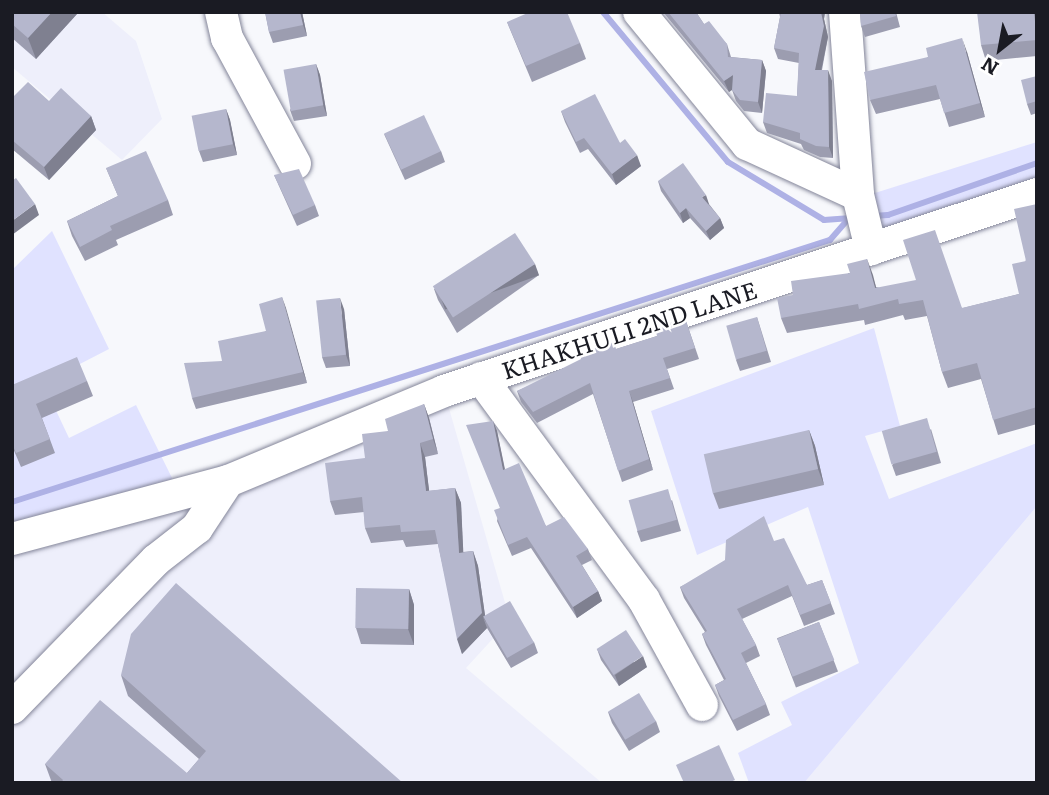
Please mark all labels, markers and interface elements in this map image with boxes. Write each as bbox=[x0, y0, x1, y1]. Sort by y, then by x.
north arrow bbox=[965, 14, 1035, 84]
text: N bbox=[975, 51, 1003, 83]
street label: KHAKHULI 2ND LANE bbox=[498, 274, 760, 384]

